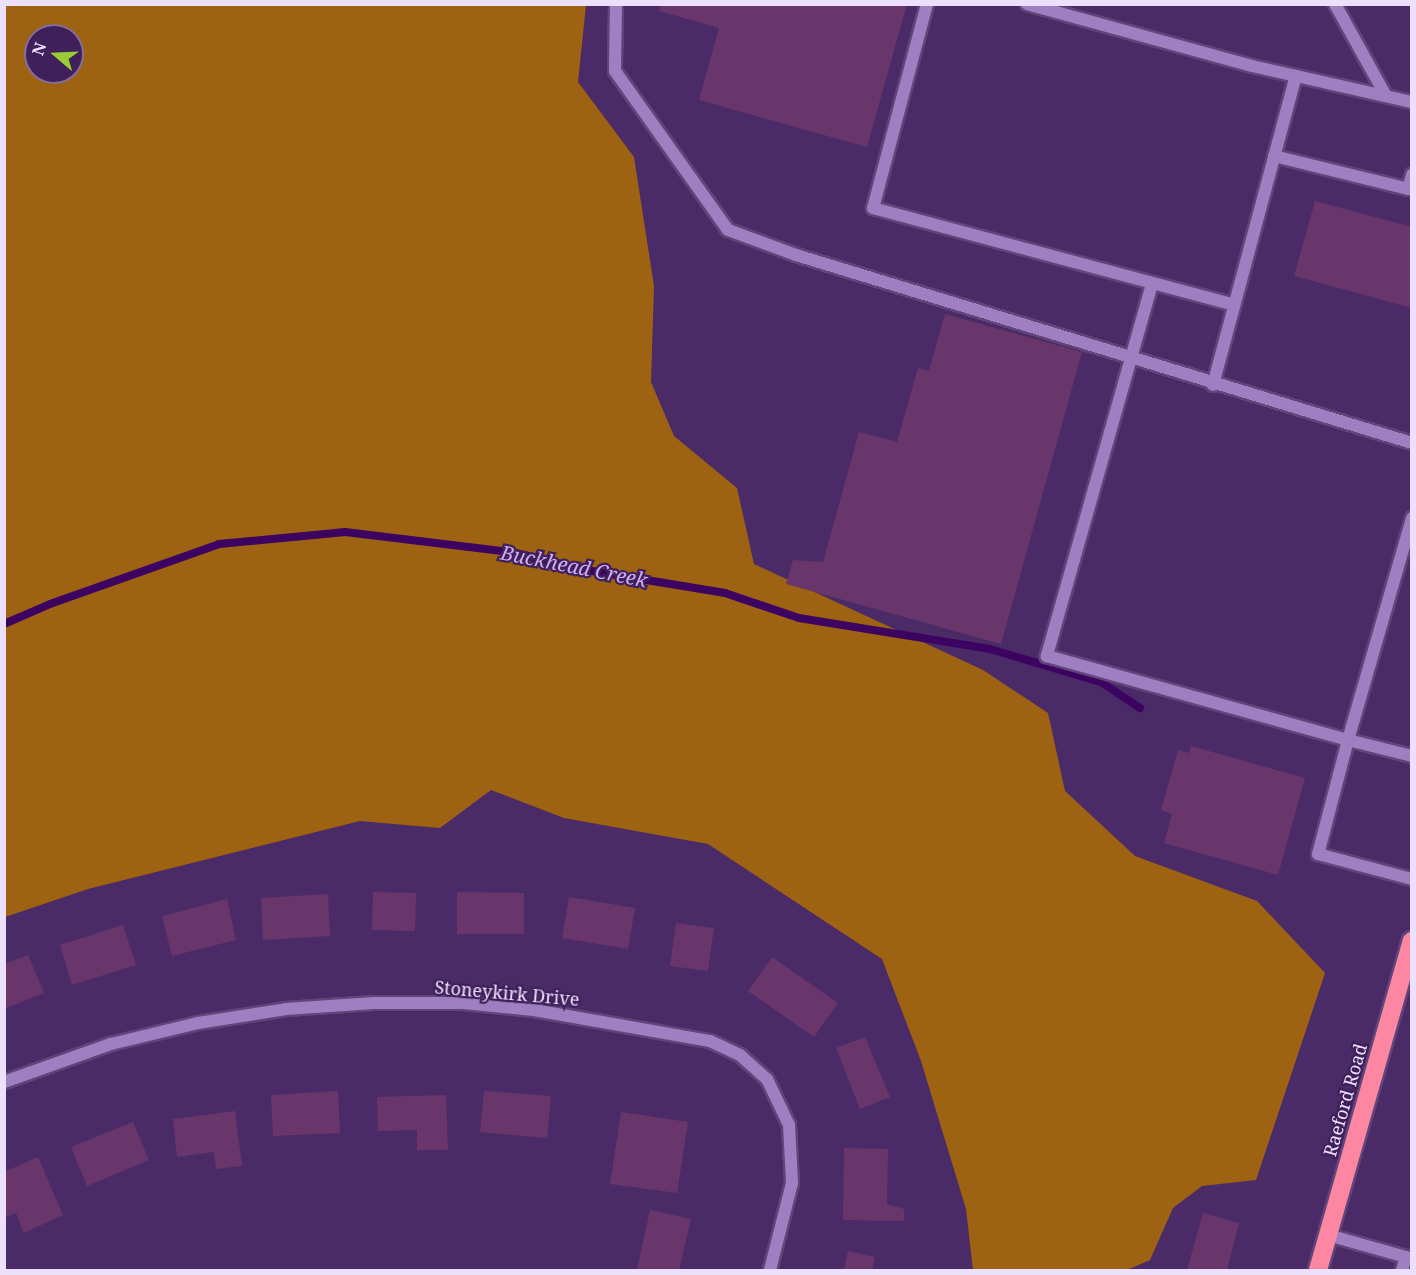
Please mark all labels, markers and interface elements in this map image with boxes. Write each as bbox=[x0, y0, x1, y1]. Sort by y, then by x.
north arrow bbox=[24, 24, 84, 84]
text: N bbox=[26, 39, 51, 58]
water label: Buckhead Creek bbox=[499, 540, 649, 592]
street label: Stoneykirk Drive bbox=[434, 976, 580, 1010]
street label: Raeford Road bbox=[1319, 1041, 1371, 1159]

